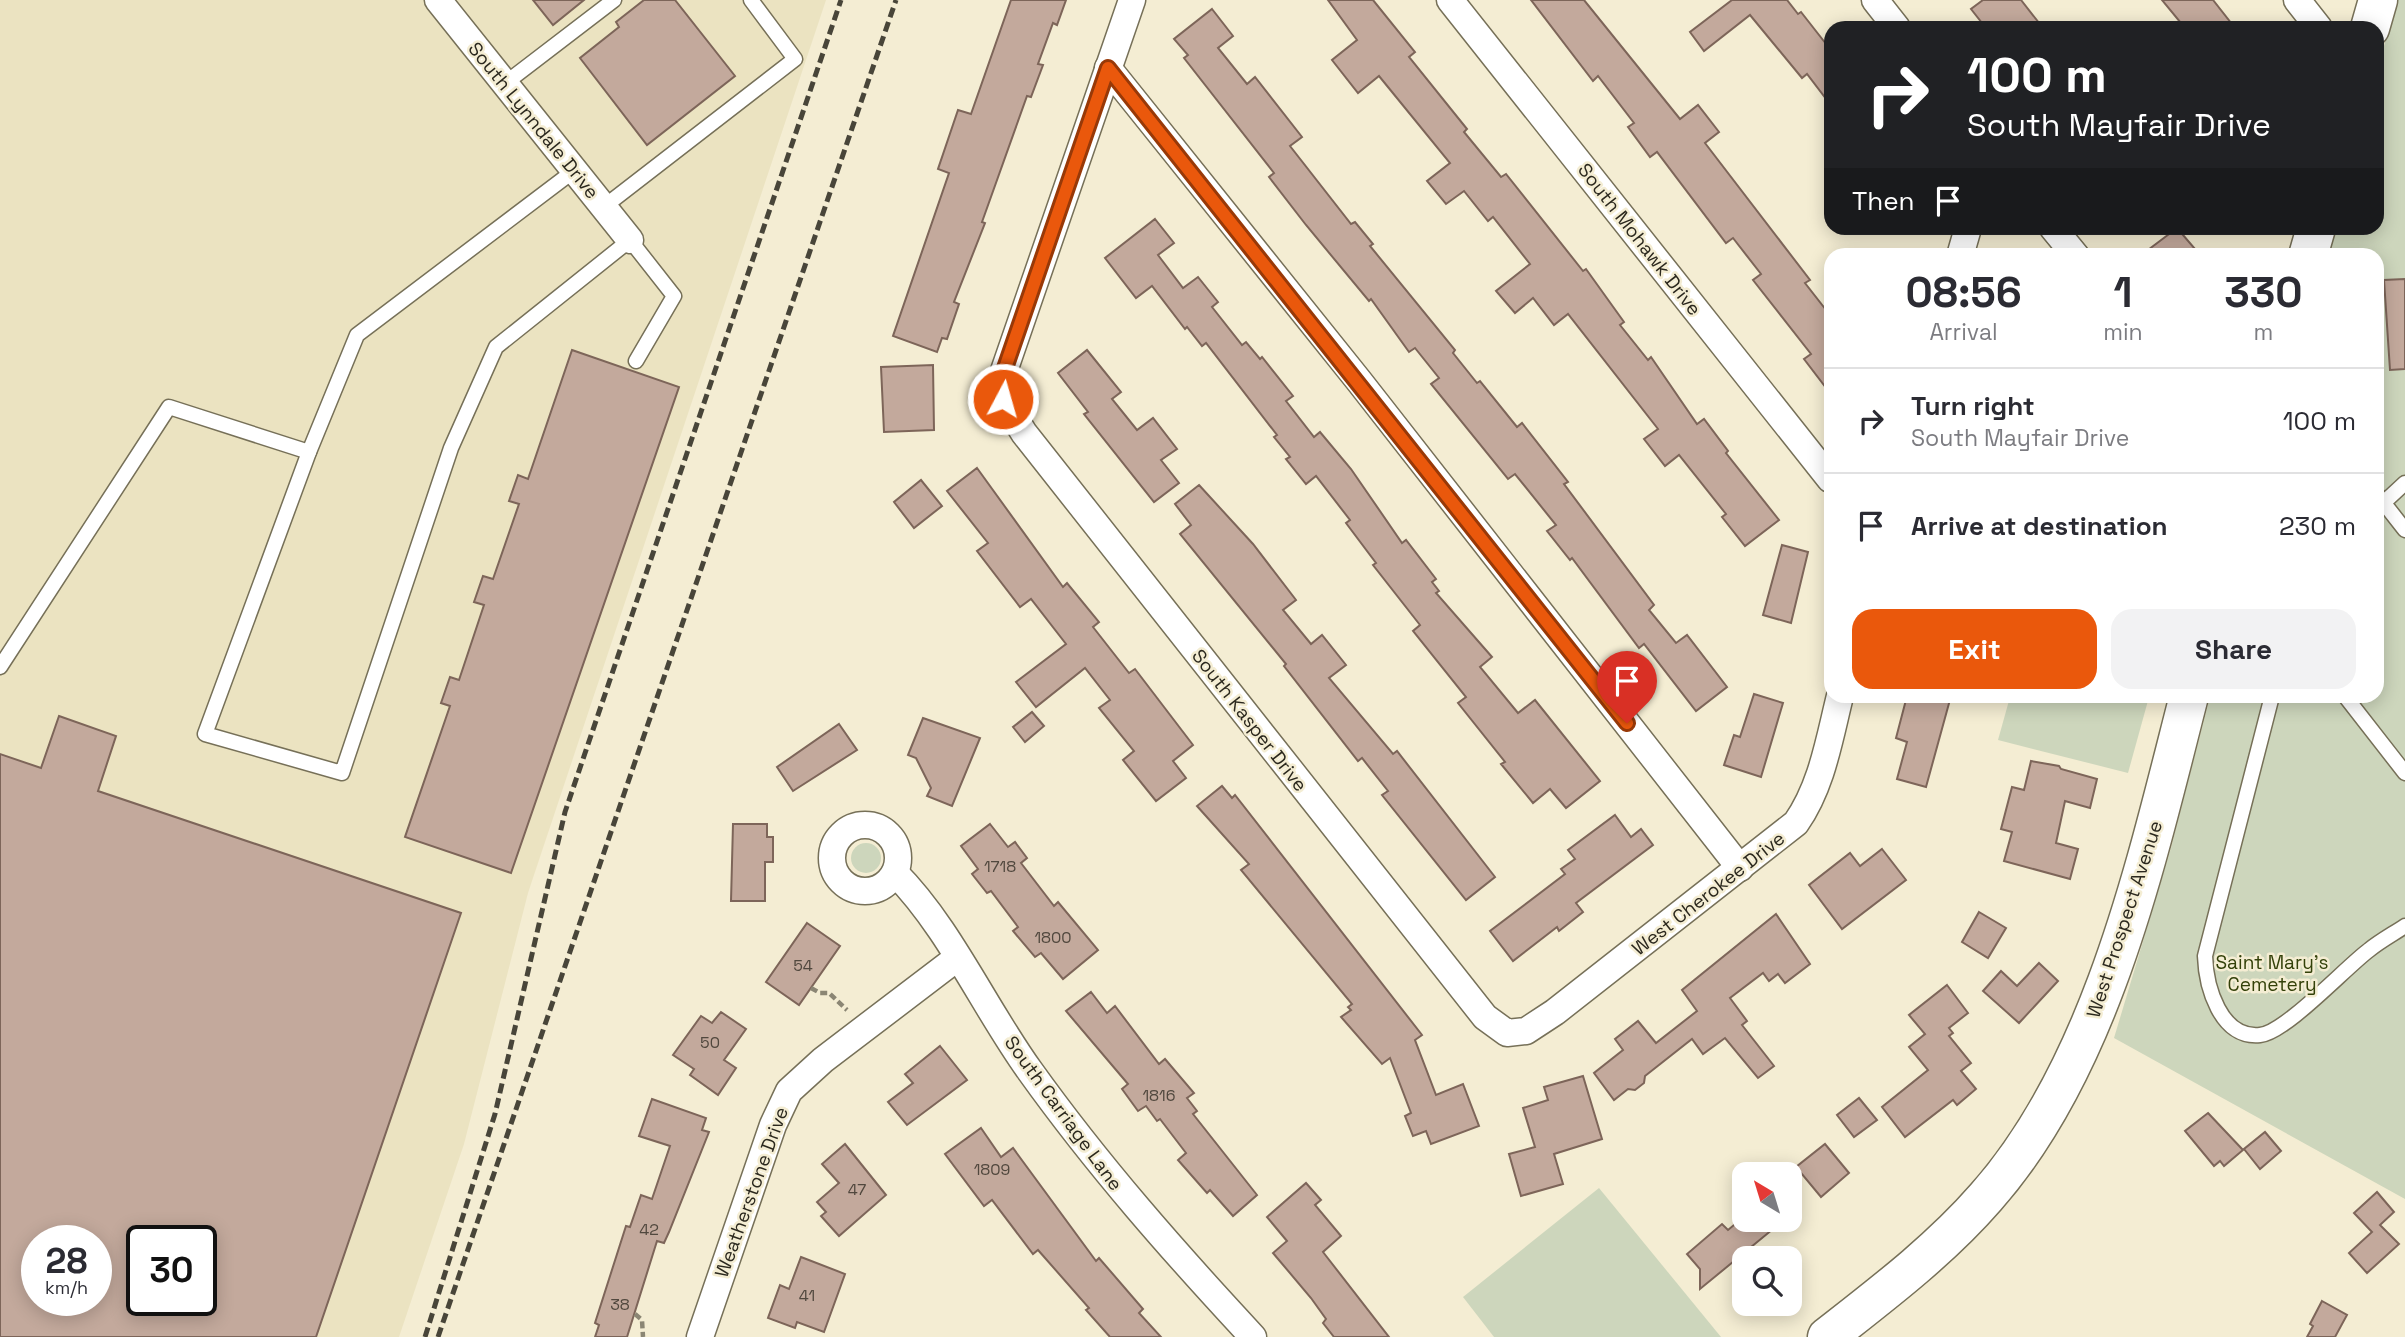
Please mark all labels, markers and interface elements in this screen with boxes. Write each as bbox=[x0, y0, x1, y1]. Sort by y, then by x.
street label: South Lynndale Drive bbox=[463, 37, 605, 204]
text: 100 m bbox=[1967, 44, 2107, 106]
icon: right bbox=[1852, 49, 1943, 140]
text: South Mayfair Drive bbox=[1967, 105, 2271, 145]
street label: South Mohawk Drive bbox=[1572, 158, 1707, 321]
icon: arrive bbox=[1929, 182, 1967, 220]
text: Then bbox=[1852, 184, 1915, 218]
text: 08:56 bbox=[1906, 266, 2022, 319]
text: 1 bbox=[2113, 266, 2132, 319]
text: 330 bbox=[2224, 266, 2302, 319]
text: Arrival bbox=[1929, 317, 1998, 347]
text: min bbox=[2103, 317, 2143, 347]
text: m bbox=[2253, 317, 2273, 347]
position arrow bbox=[966, 362, 1040, 436]
text: Turn right bbox=[1911, 389, 2035, 423]
icon: right bbox=[1852, 402, 1890, 440]
text: 100 m bbox=[2283, 404, 2356, 438]
text: South Mayfair Drive bbox=[1911, 423, 2129, 453]
icon: arrive bbox=[1852, 507, 1890, 545]
text: Arrive at destination bbox=[1911, 509, 2168, 543]
text: 230 m bbox=[2279, 509, 2356, 543]
button: Exit bbox=[1852, 609, 2097, 689]
button: Share bbox=[2111, 609, 2356, 689]
street label: South Kasper Drive bbox=[1186, 644, 1313, 796]
pin bbox=[1597, 651, 1657, 723]
icon: arrive bbox=[1608, 662, 1646, 700]
street label: West Prospect Avenue bbox=[2081, 817, 2168, 1021]
street label: West Cherokee Drive bbox=[1627, 826, 1790, 961]
house number: 1718 bbox=[984, 856, 1016, 877]
house number: 1800 bbox=[1034, 927, 1072, 948]
park label: Saint Mary's Cemetery bbox=[2215, 950, 2329, 997]
house number: 54 bbox=[793, 955, 813, 976]
street label: South Carriage Lane bbox=[999, 1031, 1128, 1196]
house number: 50 bbox=[700, 1032, 720, 1053]
house number: 1816 bbox=[1142, 1085, 1176, 1106]
street label: Weatherstone Drive bbox=[709, 1103, 794, 1281]
house number: 1809 bbox=[974, 1159, 1010, 1180]
north arrow bbox=[1732, 1162, 1802, 1232]
map controls bbox=[1732, 1162, 1802, 1316]
house number: 47 bbox=[848, 1179, 866, 1200]
house number: 42 bbox=[639, 1219, 659, 1240]
speed limit sign: 30 bbox=[126, 1225, 217, 1316]
text: 28 bbox=[46, 1239, 87, 1283]
button: search bbox=[1732, 1246, 1802, 1316]
text: km/h bbox=[45, 1276, 88, 1299]
house number: 41 bbox=[799, 1285, 815, 1306]
house number: 38 bbox=[610, 1294, 630, 1315]

